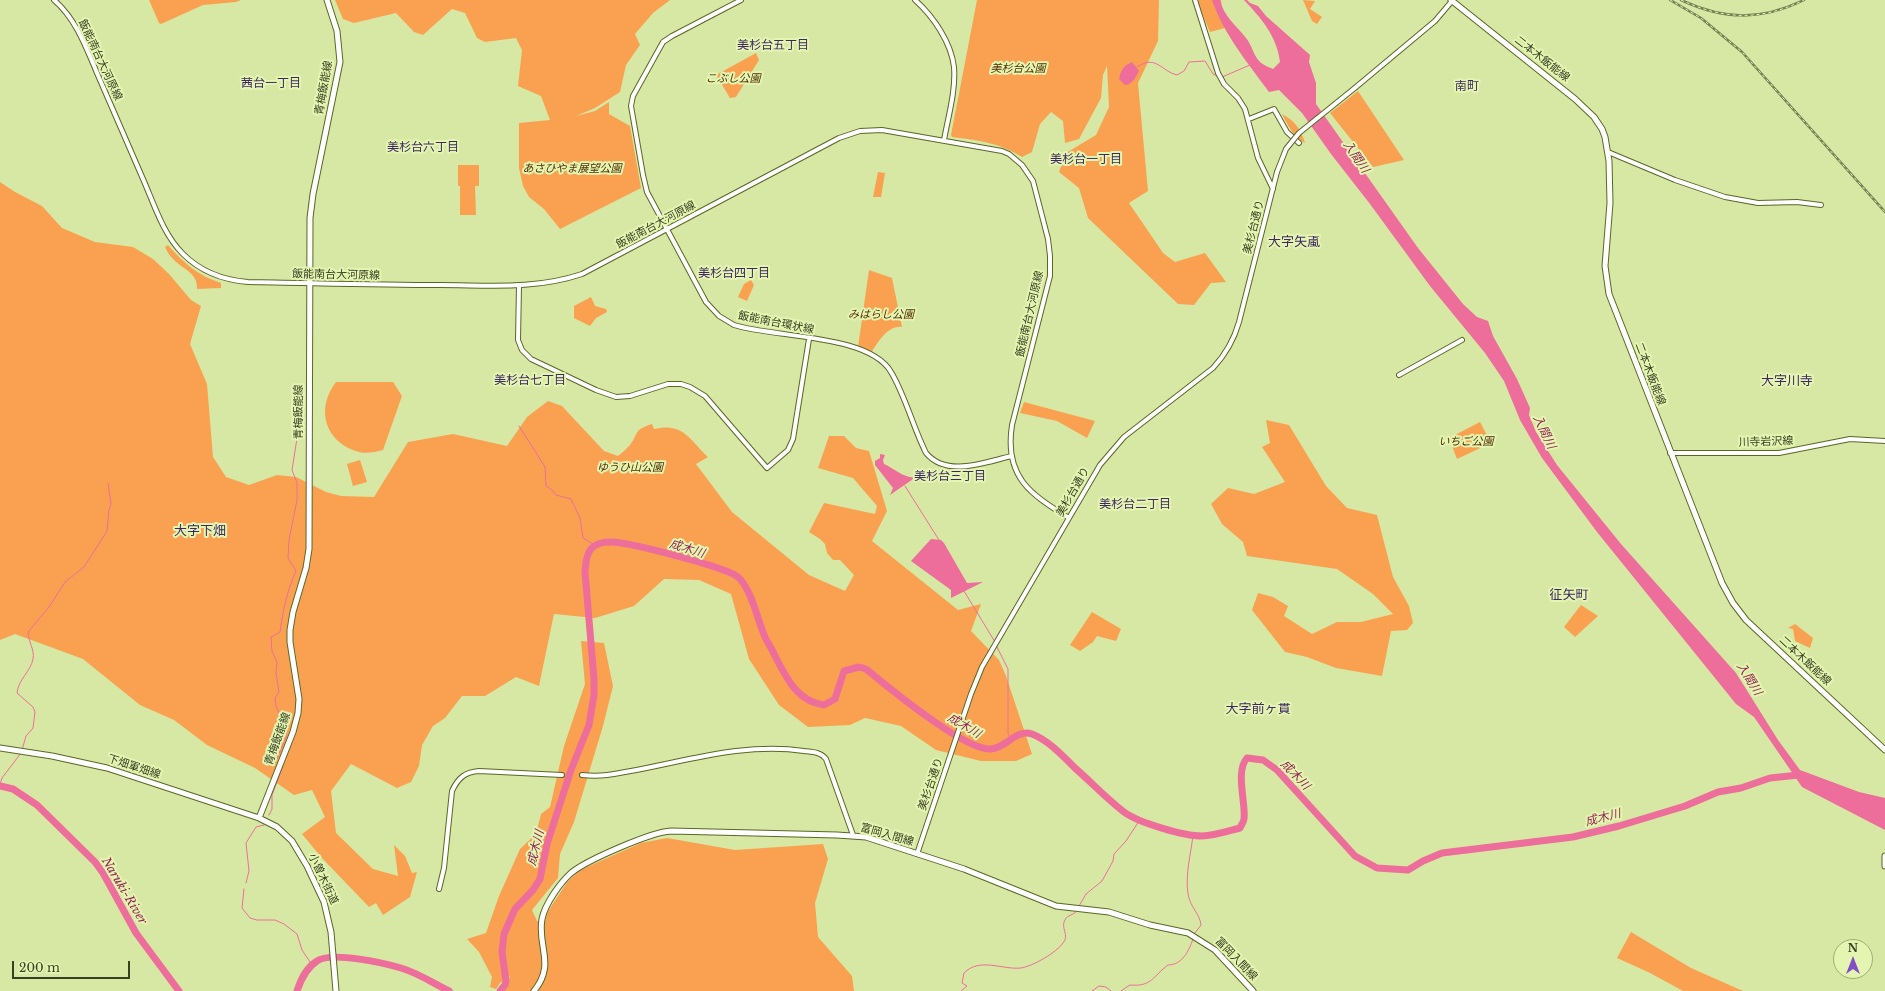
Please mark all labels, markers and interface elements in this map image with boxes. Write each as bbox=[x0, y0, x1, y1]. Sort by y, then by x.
street label: 飯能南台大河原線 bbox=[75, 17, 125, 103]
street label: 二本木飯能線 bbox=[1512, 33, 1572, 85]
district label: 美杉台五丁目 bbox=[737, 39, 809, 53]
street label: 青梅飯能線 bbox=[313, 60, 335, 116]
park label: 美杉台公園 bbox=[991, 62, 1045, 76]
park label: こぶし公園 bbox=[706, 72, 760, 86]
district label: 茜台一丁目 bbox=[241, 77, 301, 91]
district label: 南町 bbox=[1455, 80, 1479, 94]
water label: 入間川 bbox=[1340, 138, 1372, 176]
district label: 美杉台六丁目 bbox=[387, 141, 459, 155]
district label: 美杉台一丁目 bbox=[1050, 153, 1122, 167]
park label: あさひやま展望公園 bbox=[523, 162, 621, 176]
street label: 飯能南台大河原線 bbox=[614, 199, 698, 251]
street label: 美杉台通り bbox=[1241, 199, 1267, 255]
district label: 大字矢颪 bbox=[1268, 234, 1320, 250]
district label: 美杉台四丁目 bbox=[698, 267, 770, 281]
street label: 飯能南台大河原線 bbox=[292, 268, 380, 282]
street label: 飯能南台大河原線 bbox=[1014, 270, 1046, 358]
park label: みはらし公園 bbox=[848, 308, 914, 322]
street label: 飯能南台環状線 bbox=[737, 309, 815, 337]
street label: 二本木飯能線 bbox=[1632, 341, 1668, 407]
district label: 大字川寺 bbox=[1761, 373, 1813, 389]
district label: 美杉台七丁目 bbox=[494, 374, 566, 388]
street label: 青梅飯能線 bbox=[292, 385, 306, 439]
water label: 入間川 bbox=[1530, 413, 1558, 451]
street label: 川寺岩沢線 bbox=[1738, 434, 1794, 450]
park label: いちご公園 bbox=[1439, 435, 1493, 449]
park label: ゆうひ山公園 bbox=[597, 461, 663, 475]
street label: 美杉台通り bbox=[1054, 465, 1092, 519]
district label: 美杉台三丁目 bbox=[914, 470, 986, 484]
district label: 美杉台二丁目 bbox=[1099, 498, 1171, 512]
district label: 大字下畑 bbox=[174, 523, 226, 539]
water label: 成木川 bbox=[668, 537, 706, 561]
district label: 征矢町 bbox=[1550, 587, 1588, 603]
street label: 二本木飯能線 bbox=[1776, 634, 1834, 688]
water label: 入間川 bbox=[1733, 660, 1765, 698]
district label: 大字前ヶ貫 bbox=[1226, 701, 1290, 717]
street label: 青梅飯能線 bbox=[262, 711, 294, 767]
water label: 成木川 bbox=[945, 711, 983, 741]
street label: 下畑軍畑線 bbox=[106, 752, 162, 782]
street label: 美杉台通り bbox=[916, 756, 946, 812]
water label: 成木川 bbox=[1277, 757, 1313, 793]
water label: 成木川 bbox=[1584, 807, 1622, 829]
street label: 富岡入間線 bbox=[859, 821, 915, 849]
water label: 成木川 bbox=[525, 829, 547, 867]
street label: 小曽木街道 bbox=[305, 851, 341, 907]
water label: Naruki-River bbox=[98, 855, 150, 927]
street label: 富岡入間線 bbox=[1212, 935, 1260, 983]
north arrow bbox=[1833, 939, 1873, 979]
text: N bbox=[1848, 941, 1858, 955]
scale bar bbox=[14, 953, 132, 979]
text: 200 m bbox=[19, 960, 60, 975]

